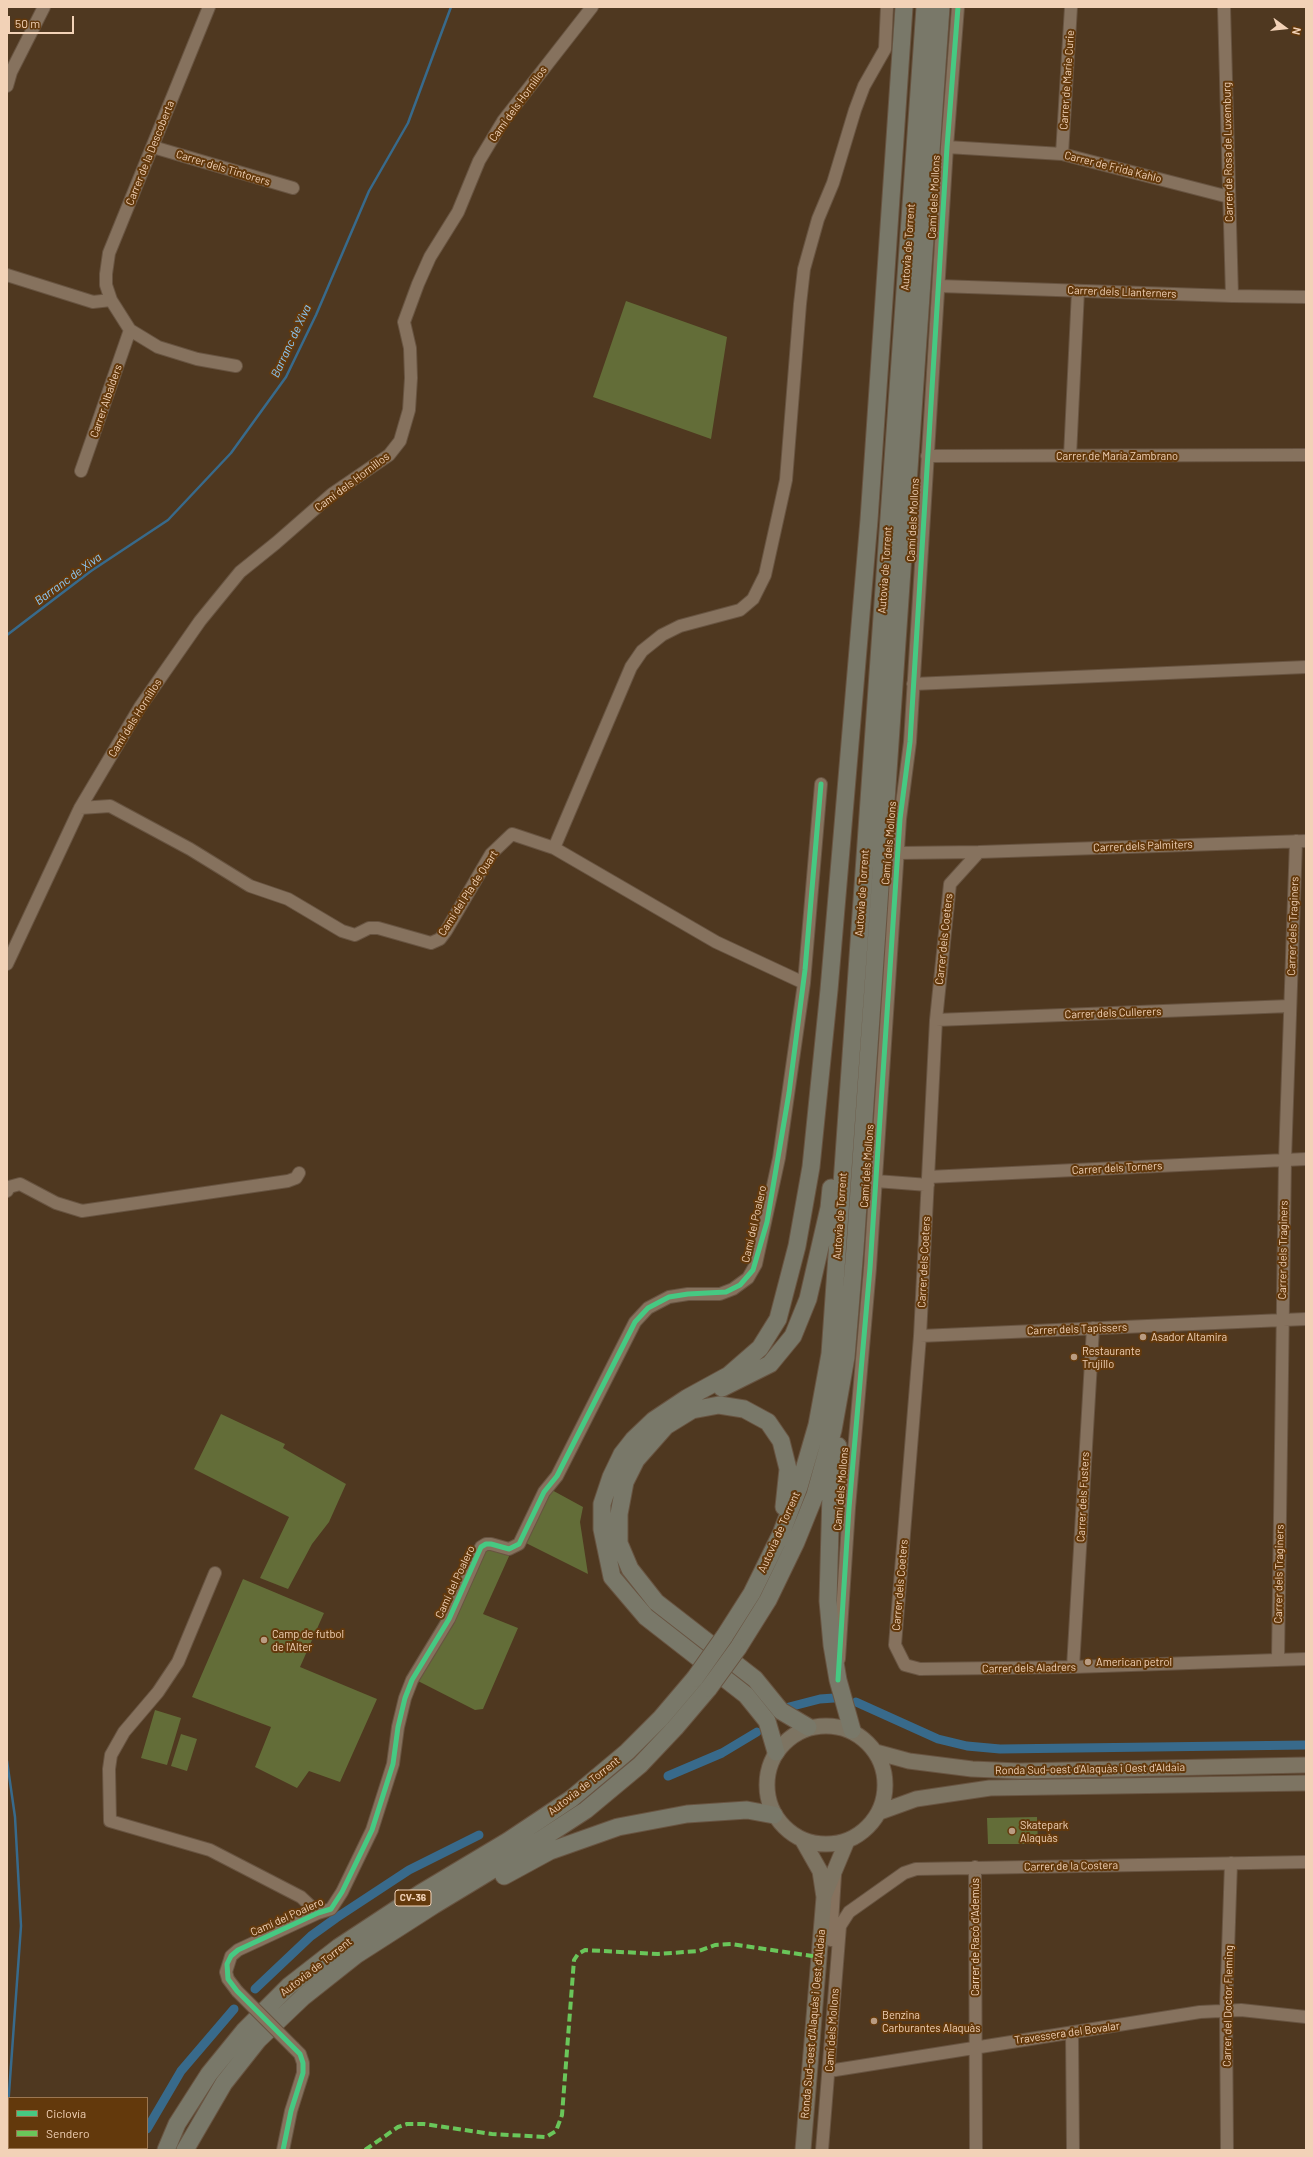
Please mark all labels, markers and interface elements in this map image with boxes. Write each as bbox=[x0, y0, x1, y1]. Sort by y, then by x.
scale bar bbox=[10, 8, 76, 34]
north arrow bbox=[1265, 8, 1305, 48]
text: 50 m bbox=[15, 16, 40, 30]
text: N bbox=[1290, 26, 1304, 36]
street label: Carrer de Marie Curie bbox=[1057, 30, 1077, 130]
street label: Camí dels Hornillos bbox=[486, 64, 550, 144]
street label: Carrer de Rosa de Luxemburg bbox=[1220, 82, 1236, 222]
street label: Carrer de la Descoberta bbox=[123, 99, 177, 207]
street label: Carrer dels Tintorers bbox=[174, 147, 272, 189]
street label: Carrer de Frida Kahlo bbox=[1063, 149, 1163, 185]
street label: Camí dels Mollons bbox=[925, 155, 943, 239]
street label: Autovia de Torrent bbox=[898, 203, 918, 291]
street label: Carrer dels Llanterners bbox=[1067, 283, 1177, 301]
water label: Barranc de Xiva bbox=[268, 302, 314, 380]
street label: Carrer Albalders bbox=[87, 363, 125, 439]
street label: Carrer de María Zambrano bbox=[1056, 449, 1178, 463]
street label: Camí dels Hornillos bbox=[312, 450, 392, 514]
street label: Camí dels Mollons bbox=[904, 478, 922, 562]
street label: Autovia de Torrent bbox=[875, 526, 895, 614]
water label: Barranc de Xiva bbox=[32, 550, 104, 608]
street label: Camí dels Hornillos bbox=[106, 676, 164, 760]
street label: Camí dels Mollons bbox=[879, 801, 899, 885]
street label: Carrer dels Palmiters bbox=[1093, 838, 1193, 854]
street label: Camí del Pla de Quart bbox=[435, 848, 501, 938]
street label: Autovia de Torrent bbox=[852, 849, 872, 937]
street label: Carrer dels Traginers bbox=[1285, 876, 1301, 976]
street label: Carrer dels Coeters bbox=[933, 893, 955, 985]
street label: Carrer dels Cullerers bbox=[1064, 1005, 1162, 1021]
street label: Camí dels Mollons bbox=[857, 1124, 877, 1208]
street label: Carrer dels Torners bbox=[1071, 1159, 1163, 1177]
street label: Autovia de Torrent bbox=[830, 1172, 850, 1260]
street label: Camí del Poalero bbox=[739, 1184, 769, 1264]
street label: Carrer dels Traginers bbox=[1276, 1200, 1290, 1300]
street label: Carrer dels Coeters bbox=[915, 1216, 933, 1308]
street label: Carrer dels Tapissers bbox=[1027, 1321, 1127, 1337]
place label: Asador Altamira bbox=[1151, 1330, 1227, 1344]
marker: Asador Altamira bbox=[1138, 1332, 1148, 1342]
place label: Restaurante Trujillo bbox=[1082, 1344, 1140, 1370]
marker: Restaurante Trujillo bbox=[1069, 1352, 1079, 1362]
street label: Camí dels Mollons bbox=[831, 1447, 851, 1531]
street label: Carrer dels Fusters bbox=[1074, 1452, 1092, 1542]
street label: Autovia de Torrent bbox=[755, 1489, 803, 1575]
street label: Carrer dels Traginers bbox=[1272, 1524, 1286, 1624]
street label: Carrer dels Coeters bbox=[889, 1539, 911, 1631]
street label: Camí del Poalero bbox=[432, 1544, 478, 1620]
place label: Camp de futbol de l'Alter bbox=[272, 1627, 344, 1653]
marker: Camp de futbol de l'Alter bbox=[259, 1635, 269, 1645]
place label: American petrol bbox=[1096, 1655, 1172, 1669]
marker: American petrol bbox=[1083, 1657, 1093, 1667]
street label: Carrer dels Aladrers bbox=[982, 1661, 1076, 1675]
street label: Autovia de Torrent bbox=[546, 1754, 622, 1818]
street label: Ronda Sud-oest d'Alaquàs i Oest d'Aldaia bbox=[995, 1761, 1185, 1777]
place label: Skatepark Alaquàs bbox=[1020, 1818, 1068, 1844]
marker: Skatepark Alaquàs bbox=[1007, 1826, 1017, 1836]
street label: Carrer de la Costera bbox=[1024, 1859, 1118, 1873]
street label: Carrer de Racó d'Ademús bbox=[968, 1878, 982, 1996]
road number: CV-36 bbox=[395, 1890, 431, 1906]
street label: Camí del Poalero bbox=[248, 1895, 326, 1939]
street label: Ronda Sud-oest d'Alaquàs i Oest d'Aldaia bbox=[798, 1929, 828, 2119]
street label: Autovia de Torrent bbox=[278, 1935, 354, 1999]
street label: Carrer del Doctor Fleming bbox=[1220, 1945, 1236, 2067]
street label: Camí dels Mollons bbox=[822, 1988, 842, 2072]
place label: Benzina Carburantes Alaquàs bbox=[882, 2008, 980, 2034]
marker: Benzina Carburantes Alaquàs bbox=[869, 2016, 879, 2026]
street label: Travessera del Bovalar bbox=[1013, 2019, 1121, 2047]
legend bbox=[8, 2097, 148, 2149]
text: Ciclovía bbox=[46, 2106, 86, 2120]
text: Sendero bbox=[46, 2126, 90, 2140]

